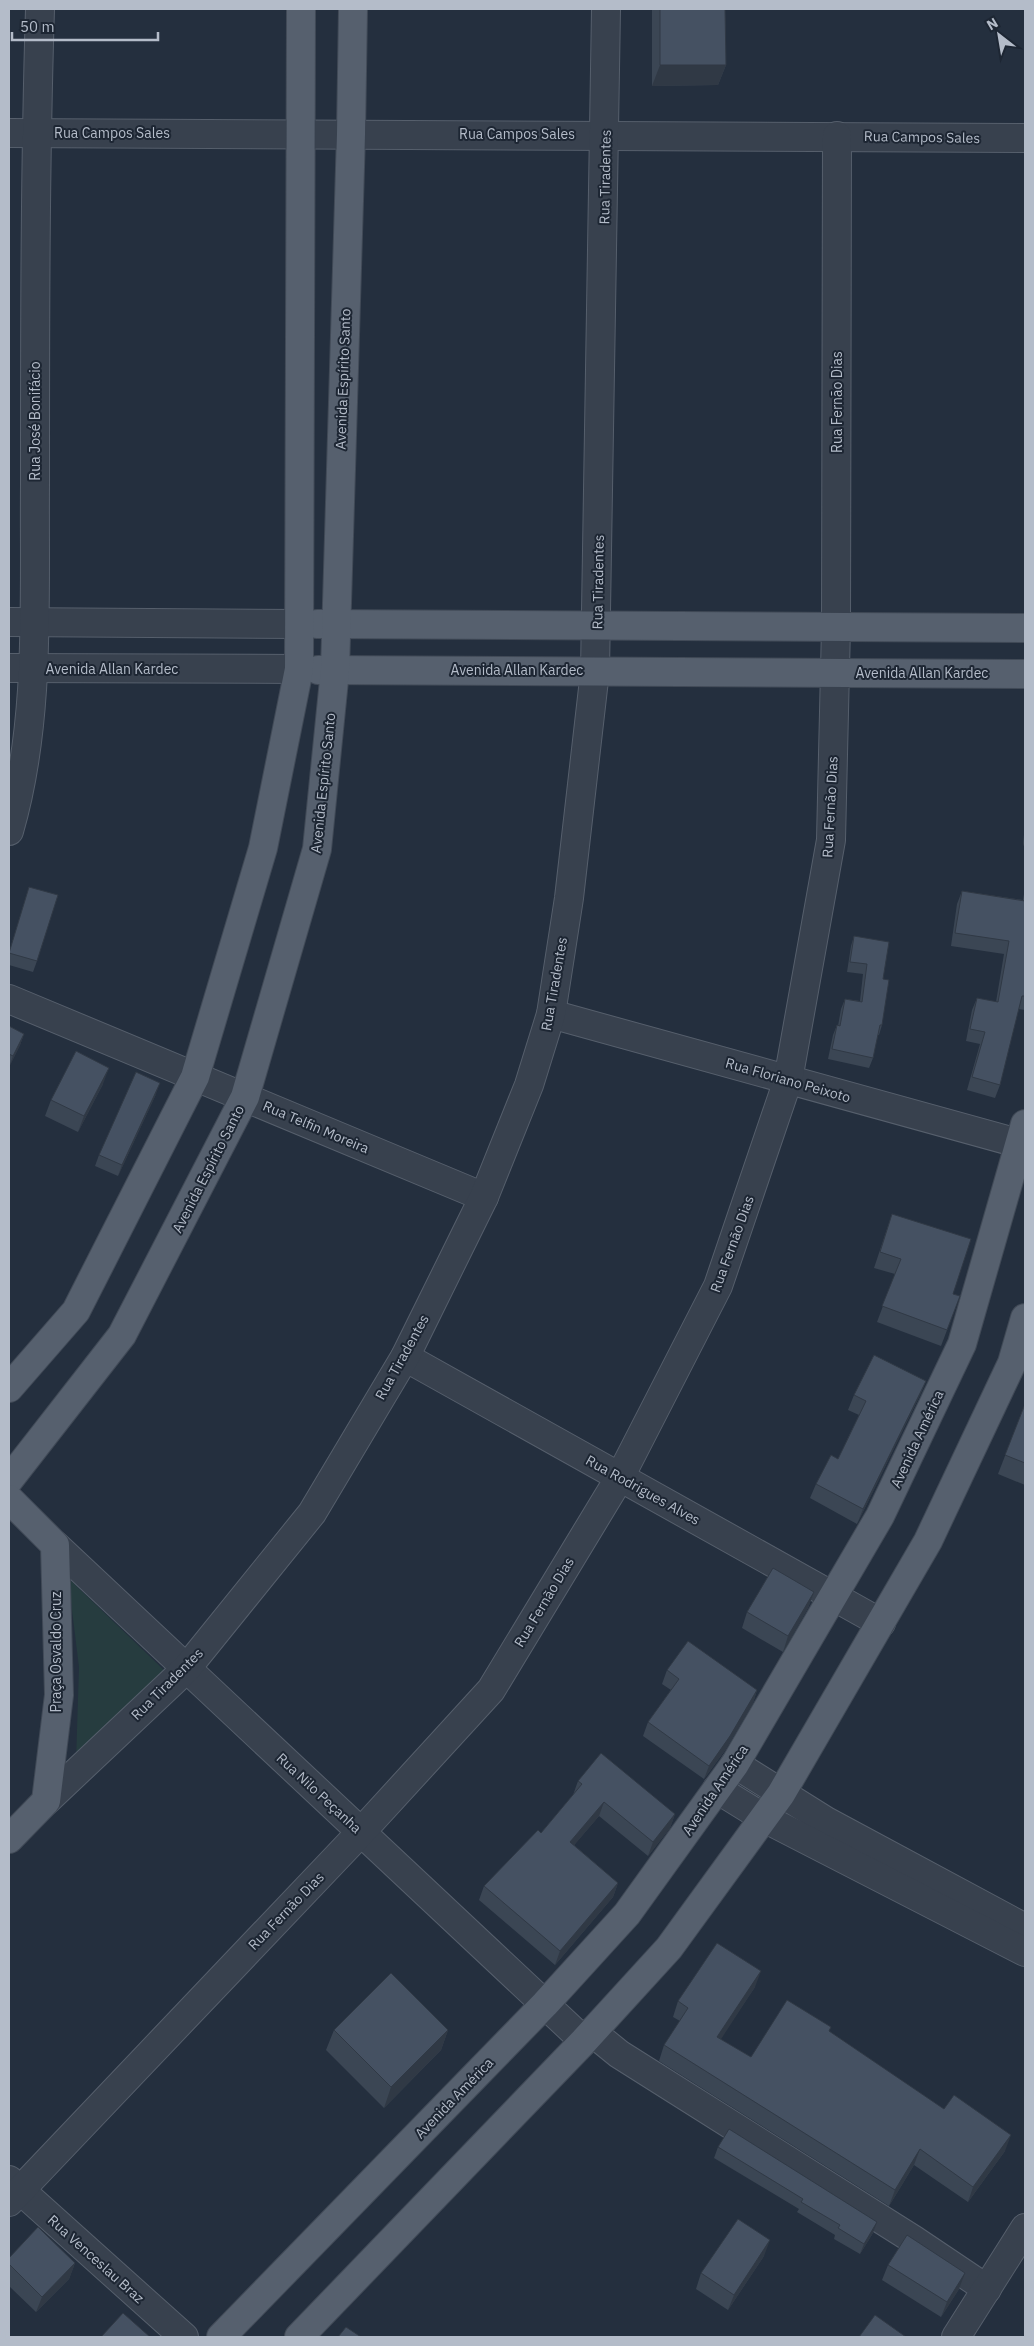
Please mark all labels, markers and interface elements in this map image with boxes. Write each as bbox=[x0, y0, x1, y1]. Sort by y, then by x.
scale bar bbox=[12, 10, 159, 42]
north arrow bbox=[974, 10, 1024, 60]
text: N bbox=[983, 14, 1001, 34]
text: 50 m bbox=[20, 17, 55, 36]
street label: Rua Campos Sales bbox=[54, 124, 170, 142]
street label: Rua Campos Sales bbox=[459, 125, 575, 143]
street label: Rua Campos Sales bbox=[864, 127, 980, 147]
street label: Rua Tiradentes bbox=[595, 129, 615, 225]
street label: Avenida Espírito Santo bbox=[332, 308, 354, 450]
street label: Rua Fernão Dias bbox=[828, 351, 846, 453]
street label: Rua José Bonifácio bbox=[26, 361, 44, 481]
street label: Rua Tiradentes bbox=[588, 534, 608, 630]
street label: Avenida Allan Kardec bbox=[46, 660, 178, 678]
street label: Avenida Allan Kardec bbox=[451, 661, 583, 679]
street label: Avenida Allan Kardec bbox=[856, 664, 988, 682]
street label: Avenida Espírito Santo bbox=[307, 712, 339, 854]
street label: Rua Fernão Dias bbox=[818, 756, 842, 858]
street label: Rua Tiradentes bbox=[537, 936, 571, 1032]
street label: Rua Floriano Peixoto bbox=[723, 1054, 853, 1107]
street label: Rua Telfin Moreira bbox=[260, 1097, 372, 1158]
street label: Avenida Espírito Santo bbox=[168, 1102, 248, 1236]
street label: Rua Fernão Dias bbox=[706, 1193, 758, 1295]
street label: Rua Tiradentes bbox=[371, 1311, 433, 1403]
street label: Avenida América bbox=[887, 1387, 948, 1491]
street label: Rua Rodrigues Alves bbox=[583, 1451, 704, 1529]
street label: Rua Fernão Dias bbox=[510, 1554, 578, 1650]
street label: Praça Osvaldo Cruz bbox=[47, 1591, 65, 1712]
street label: Rua Tiradentes bbox=[127, 1644, 207, 1724]
street label: Avenida América bbox=[678, 1741, 752, 1839]
street label: Rua Nilo Peçanha bbox=[273, 1749, 366, 1837]
street label: Rua Fernão Dias bbox=[244, 1868, 328, 1954]
street label: Avenida América bbox=[411, 2053, 497, 2142]
street label: Rua Venceslau Braz bbox=[44, 2211, 148, 2307]

